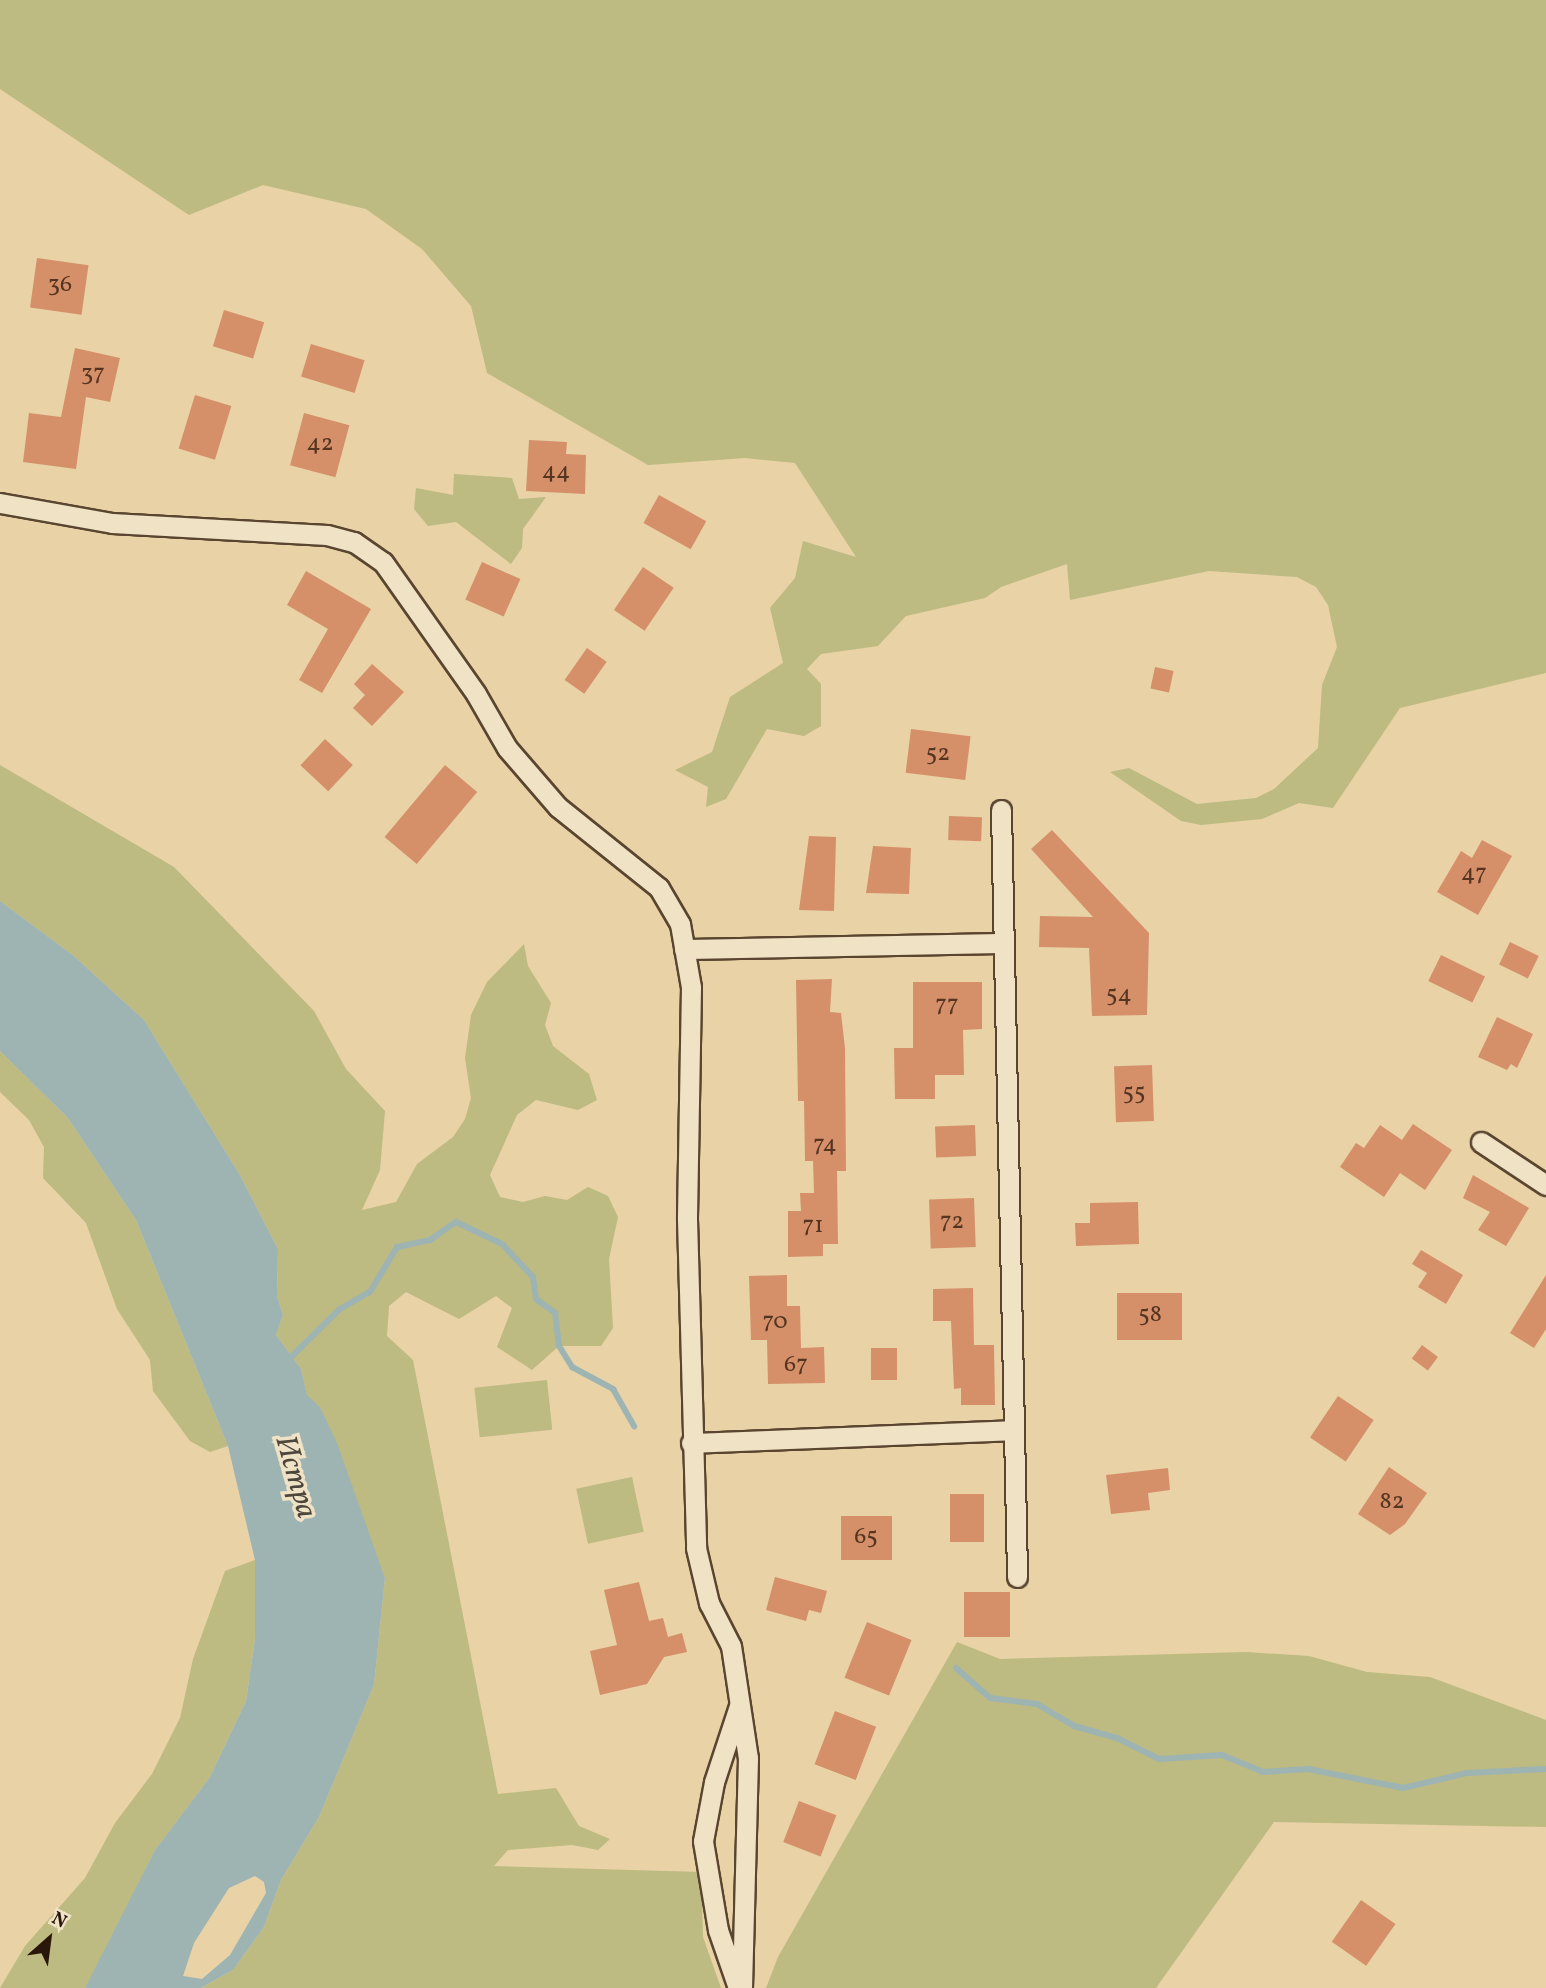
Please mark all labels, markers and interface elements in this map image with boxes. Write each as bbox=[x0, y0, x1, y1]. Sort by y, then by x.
house number: 36 bbox=[48, 272, 72, 300]
house number: 37 bbox=[81, 361, 105, 389]
house number: 42 bbox=[306, 431, 334, 459]
house number: 44 bbox=[542, 459, 570, 487]
house number: 52 bbox=[926, 741, 950, 769]
house number: 47 bbox=[1461, 861, 1487, 889]
house number: 54 bbox=[1106, 982, 1132, 1010]
house number: 77 bbox=[935, 992, 959, 1020]
house number: 55 bbox=[1122, 1080, 1146, 1108]
house number: 74 bbox=[813, 1132, 837, 1160]
house number: 72 bbox=[940, 1209, 964, 1237]
house number: 71 bbox=[803, 1213, 823, 1241]
house number: 58 bbox=[1138, 1302, 1162, 1330]
house number: 70 bbox=[762, 1309, 788, 1337]
house number: 67 bbox=[784, 1352, 808, 1380]
water label: Истра bbox=[266, 1432, 324, 1522]
house number: 82 bbox=[1379, 1489, 1405, 1517]
house number: 65 bbox=[854, 1524, 878, 1552]
north arrow bbox=[14, 1904, 84, 1974]
text: N bbox=[47, 1906, 71, 1935]

